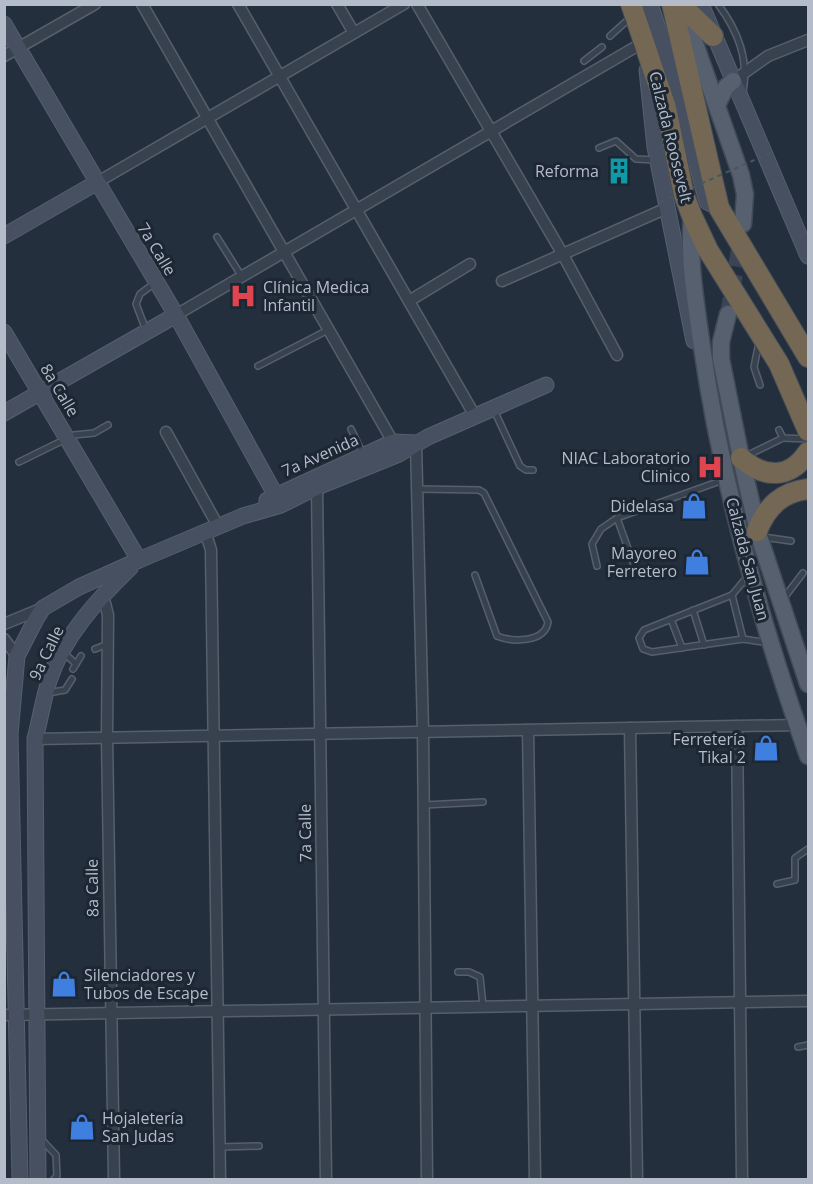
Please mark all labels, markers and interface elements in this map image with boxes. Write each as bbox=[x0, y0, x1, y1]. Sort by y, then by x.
street label: Calzada Roosevelt bbox=[644, 69, 698, 205]
building icon: Reforma bbox=[604, 156, 634, 186]
place label: Reforma bbox=[535, 160, 599, 182]
street label: 7a Calle bbox=[133, 218, 181, 280]
place label: Clínica Medica Infantil bbox=[263, 276, 369, 316]
hospital icon: Clínica Medica Infantil bbox=[228, 281, 258, 311]
street label: 8a Calle bbox=[36, 359, 84, 421]
street label: 7a Avenida bbox=[278, 428, 362, 482]
place label: NIAC Laboratorio Clinico bbox=[562, 447, 690, 487]
hospital icon: NIAC Laboratorio Clinico bbox=[695, 452, 725, 482]
shop icon: Didelasa bbox=[679, 491, 709, 521]
place label: Didelasa bbox=[610, 495, 674, 517]
street label: Calzada San Juan bbox=[721, 495, 775, 623]
place label: Mayoreo Ferretero bbox=[607, 542, 677, 582]
shop icon: Mayoreo Ferretero bbox=[682, 547, 712, 577]
street label: 9a Calle bbox=[23, 622, 69, 684]
place label: Ferretería Tikal 2 bbox=[673, 728, 746, 768]
shop icon: Ferretería Tikal 2 bbox=[751, 733, 781, 763]
street label: 7a Calle bbox=[293, 804, 317, 862]
street label: 8a Calle bbox=[80, 859, 104, 917]
place label: Silenciadores y Tubos de Escape bbox=[84, 964, 209, 1004]
shop icon: Silenciadores y Tubos de Escape bbox=[49, 969, 79, 999]
place label: Hojaletería San Judas bbox=[102, 1107, 184, 1147]
shop icon: Hojaletería San Judas bbox=[67, 1112, 97, 1142]

